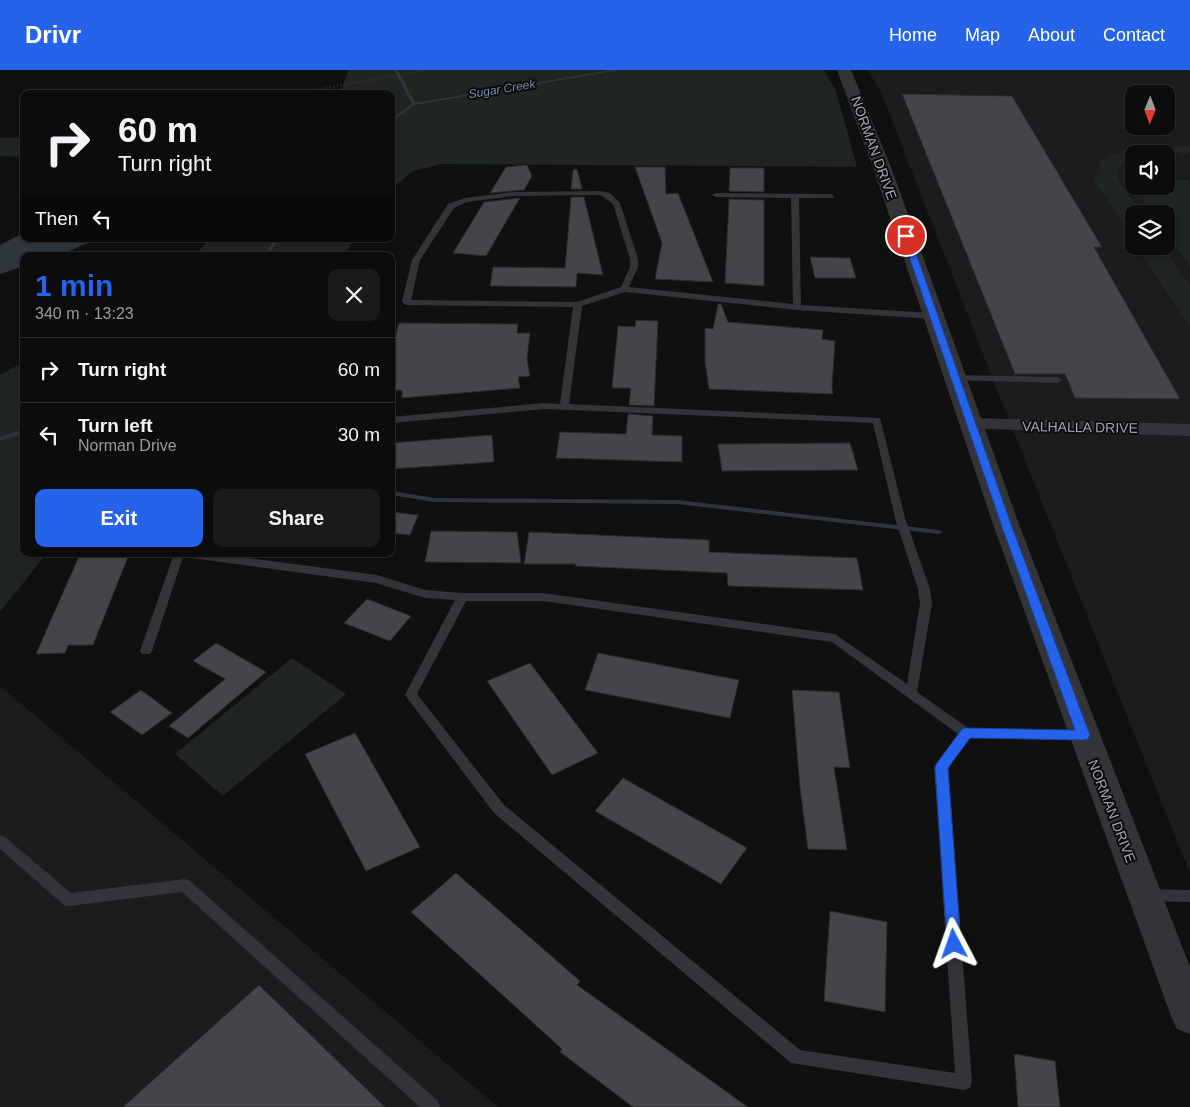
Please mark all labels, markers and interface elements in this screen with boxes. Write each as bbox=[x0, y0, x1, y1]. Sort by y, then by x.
text: Drivr bbox=[25, 21, 81, 48]
text: Home bbox=[889, 25, 937, 45]
text: Map bbox=[965, 25, 1000, 45]
text: About bbox=[1028, 25, 1075, 45]
text: Contact bbox=[1103, 25, 1165, 45]
water label: Sugar Creek bbox=[468, 77, 537, 101]
north arrow bbox=[1125, 85, 1175, 135]
map controls bbox=[1125, 85, 1175, 255]
street label: NORMAN DRIVE bbox=[848, 94, 900, 202]
icon: right bbox=[35, 110, 100, 175]
text: 60 m bbox=[118, 110, 198, 149]
button: sound bbox=[1125, 145, 1175, 195]
text: Turn right bbox=[118, 151, 211, 176]
icon: left bbox=[88, 205, 116, 233]
button: layers bbox=[1125, 205, 1175, 255]
text: Then bbox=[35, 208, 78, 229]
pin bbox=[885, 215, 927, 257]
icon: arrive bbox=[892, 222, 920, 250]
text: 1 min bbox=[35, 269, 113, 302]
button: close bbox=[328, 269, 380, 321]
text: 340 m · 13:23 bbox=[35, 305, 134, 322]
icon: right bbox=[35, 356, 63, 384]
text: Turn right bbox=[78, 359, 166, 380]
text: 60 m bbox=[338, 359, 380, 380]
text: Turn left bbox=[78, 415, 153, 436]
street label: VALHALLA DRIVE bbox=[1022, 418, 1138, 436]
icon: left bbox=[35, 421, 63, 449]
text: 30 m bbox=[338, 424, 380, 445]
text: Norman Drive bbox=[78, 437, 177, 454]
button: Exit bbox=[35, 489, 203, 547]
button: Share bbox=[213, 489, 380, 547]
street label: NORMAN DRIVE bbox=[1085, 757, 1139, 865]
position arrow bbox=[927, 917, 979, 969]

